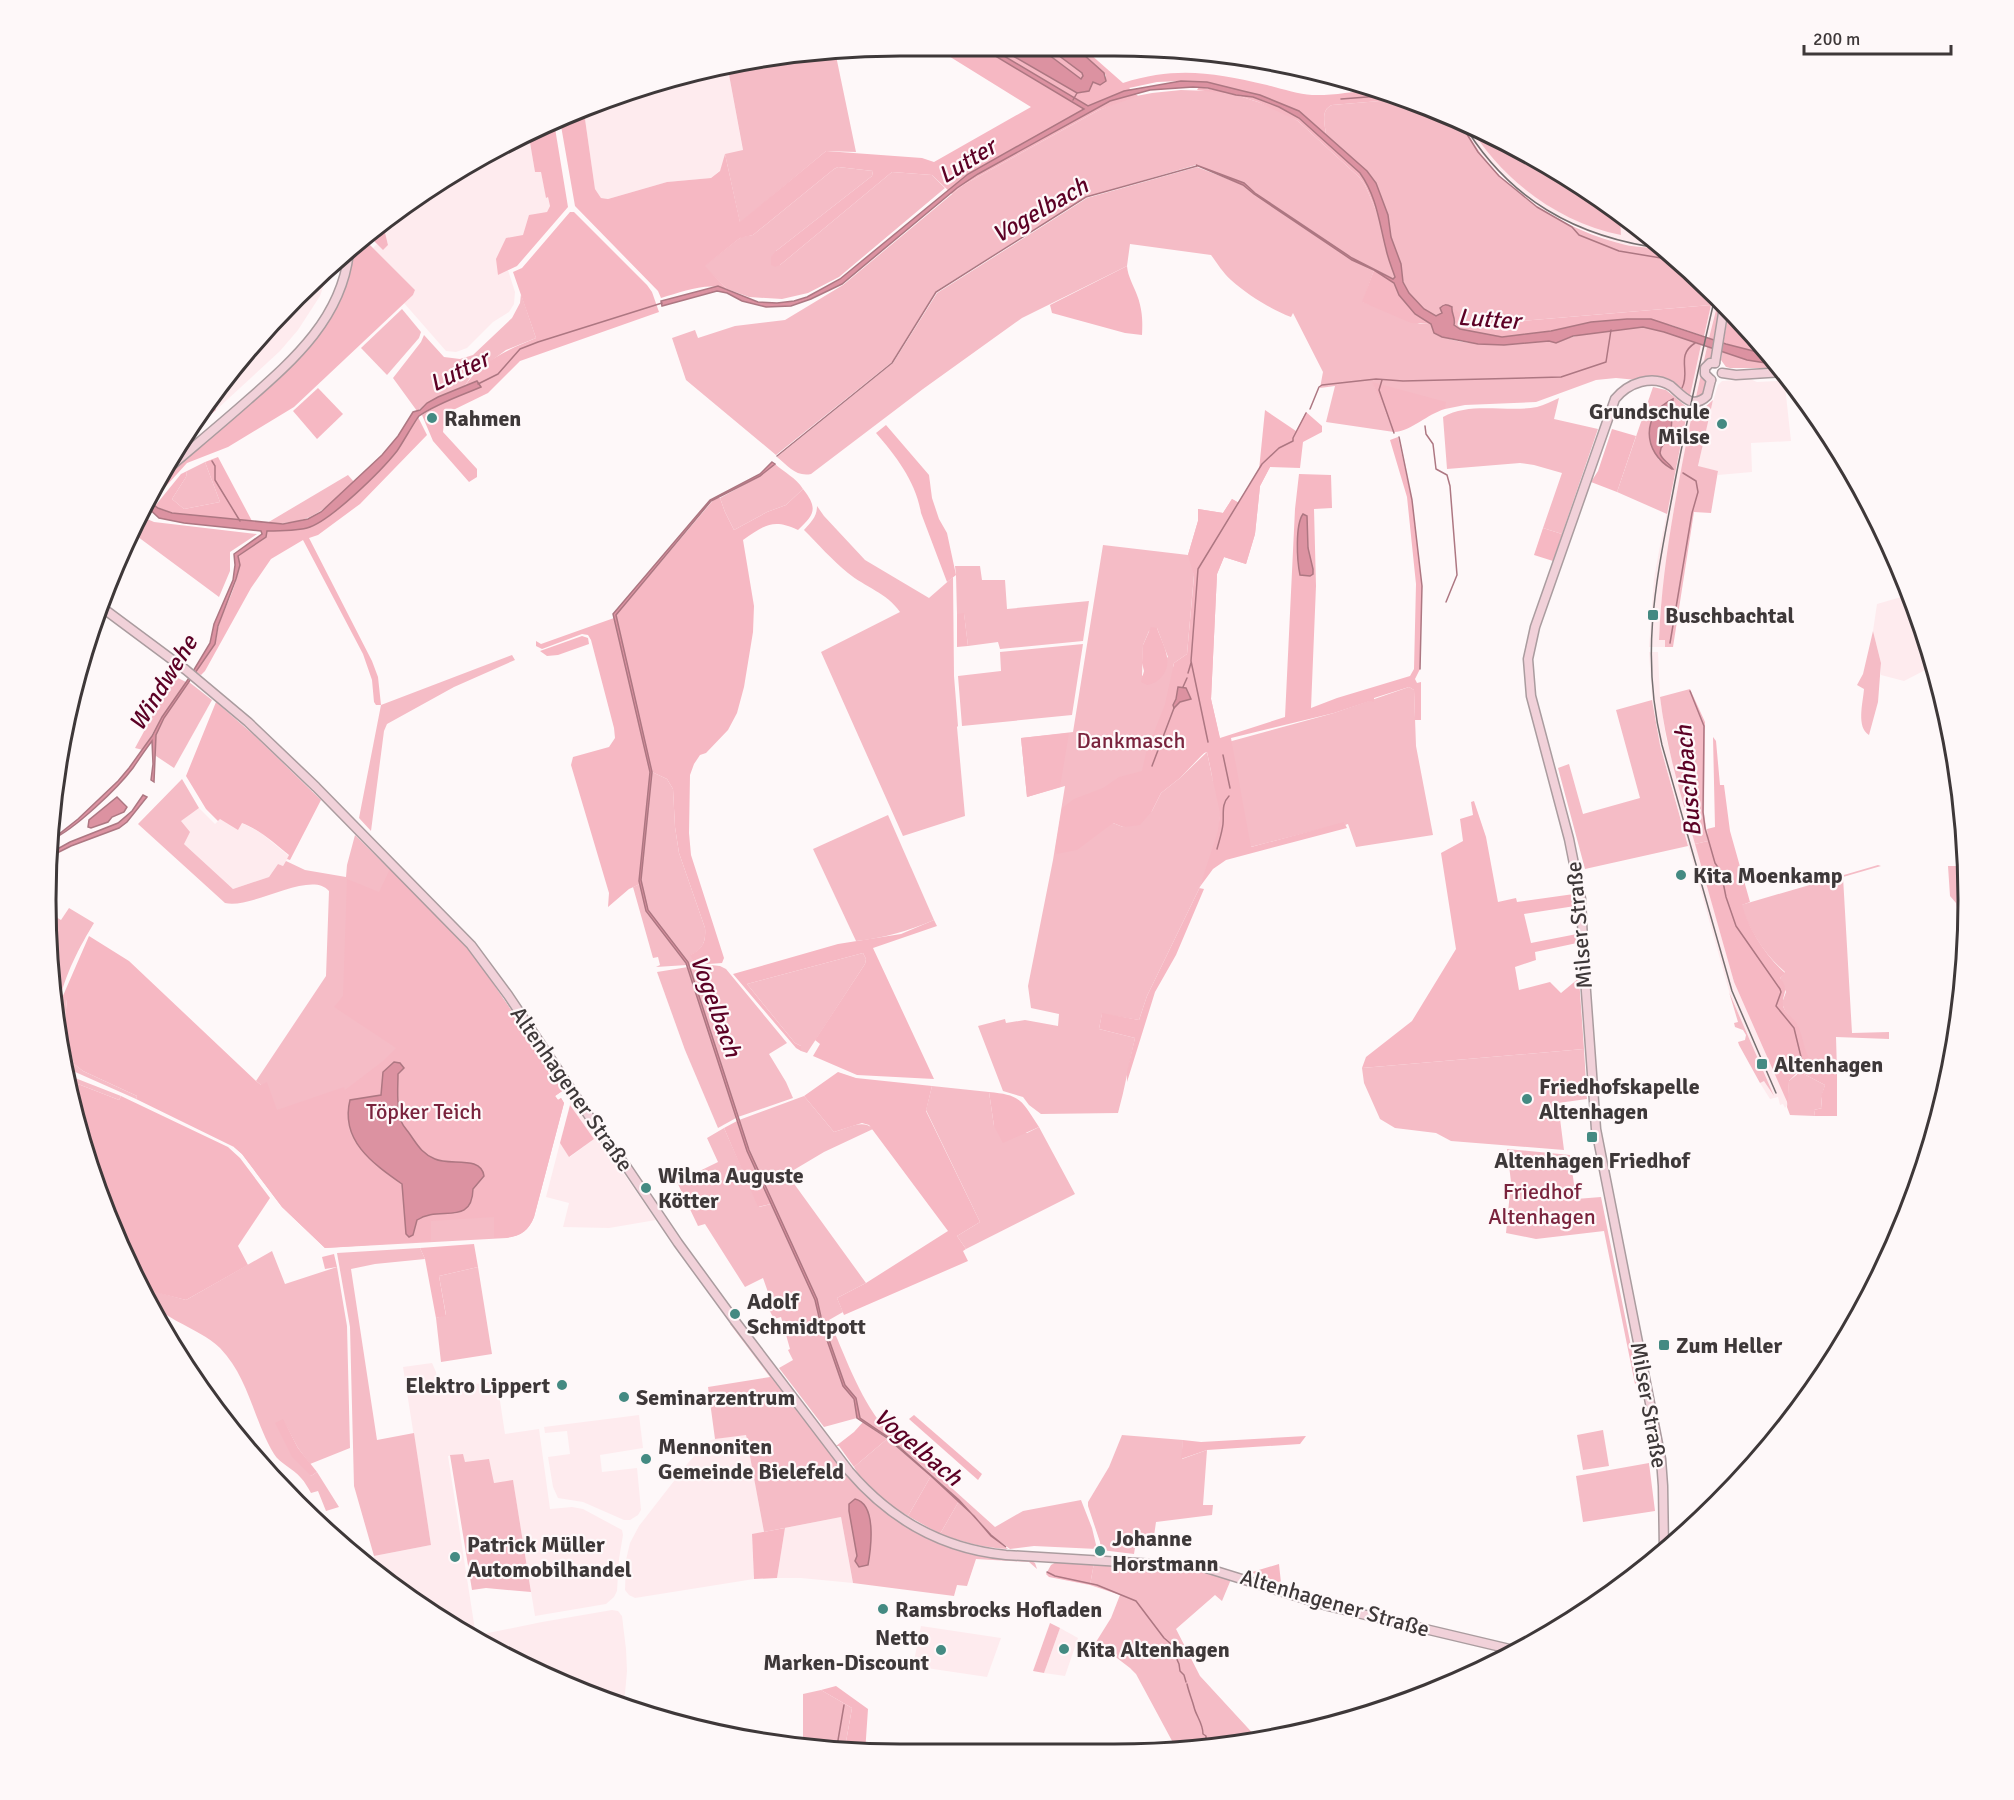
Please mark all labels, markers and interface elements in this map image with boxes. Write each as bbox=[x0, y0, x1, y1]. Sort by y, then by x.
scale bar bbox=[1804, 18, 1951, 56]
text: 200 m bbox=[1813, 28, 1860, 50]
water label: Lutter bbox=[933, 130, 1004, 190]
water label: Vogelbach bbox=[987, 170, 1094, 249]
water label: Lutter bbox=[1457, 302, 1524, 336]
water label: Lutter bbox=[424, 342, 497, 398]
place label: Grundschule Milse bbox=[1589, 398, 1710, 450]
place label: Rahmen bbox=[444, 405, 521, 432]
marker: Rahmen bbox=[425, 411, 439, 425]
marker: Grundschule Milse bbox=[1715, 417, 1729, 431]
place label: Buschbachtal bbox=[1665, 602, 1795, 629]
marker: Buschbachtal bbox=[1646, 608, 1660, 622]
water label: Windwehe bbox=[122, 629, 205, 736]
water label: Buschbach bbox=[1668, 723, 1708, 838]
park label: Dankmasch bbox=[1077, 727, 1185, 754]
street label: Milser Straße bbox=[1560, 860, 1598, 990]
place label: Kita Moenkamp bbox=[1693, 862, 1843, 889]
marker: Kita Moenkamp bbox=[1674, 868, 1688, 882]
water label: Vogelbach bbox=[684, 951, 749, 1062]
street label: Altenhagener Straße bbox=[505, 1001, 639, 1177]
place label: Altenhagen bbox=[1774, 1051, 1883, 1078]
marker: Altenhagen bbox=[1755, 1057, 1769, 1071]
place label: Friedhofskapelle Altenhagen bbox=[1539, 1073, 1700, 1125]
marker: Friedhofskapelle Altenhagen bbox=[1520, 1092, 1534, 1106]
park label: Töpker Teich bbox=[366, 1098, 482, 1125]
marker: Altenhagen Friedhof bbox=[1585, 1130, 1599, 1144]
place label: Altenhagen Friedhof bbox=[1494, 1147, 1691, 1174]
place label: Wilma Auguste Kötter bbox=[658, 1162, 804, 1214]
park label: Friedhof Altenhagen bbox=[1488, 1178, 1596, 1230]
marker: Wilma Auguste Kötter bbox=[639, 1181, 653, 1195]
place label: Adolf Schmidtpott bbox=[747, 1288, 866, 1340]
marker: Adolf Schmidtpott bbox=[728, 1307, 742, 1321]
place label: Zum Heller bbox=[1676, 1332, 1782, 1359]
marker: Zum Heller bbox=[1657, 1338, 1671, 1352]
street label: Milser Straße bbox=[1625, 1340, 1673, 1470]
place label: Elektro Lippert bbox=[405, 1372, 550, 1399]
marker: Elektro Lippert bbox=[555, 1378, 569, 1392]
place label: Seminarzentrum bbox=[636, 1384, 795, 1411]
marker: Seminarzentrum bbox=[617, 1390, 631, 1404]
water label: Vogelbach bbox=[868, 1401, 969, 1493]
place label: Mennoniten Gemeinde Bielefeld bbox=[658, 1433, 844, 1485]
marker: Mennoniten Gemeinde Bielefeld bbox=[639, 1452, 653, 1466]
place label: Johanne Horstmann bbox=[1112, 1525, 1218, 1577]
place label: Patrick Müller Automobilhandel bbox=[467, 1531, 632, 1583]
marker: Johanne Horstmann bbox=[1093, 1544, 1107, 1558]
marker: Patrick Müller Automobilhandel bbox=[448, 1550, 462, 1564]
street label: Altenhagener Straße bbox=[1237, 1563, 1433, 1643]
place label: Ramsbrocks Hofladen bbox=[895, 1596, 1102, 1623]
marker: Ramsbrocks Hofladen bbox=[876, 1602, 890, 1616]
place label: Netto Marken-Discount bbox=[763, 1624, 929, 1676]
place label: Kita Altenhagen bbox=[1076, 1636, 1230, 1663]
marker: Kita Altenhagen bbox=[1057, 1642, 1071, 1656]
marker: Netto Marken-Discount bbox=[934, 1643, 948, 1657]

